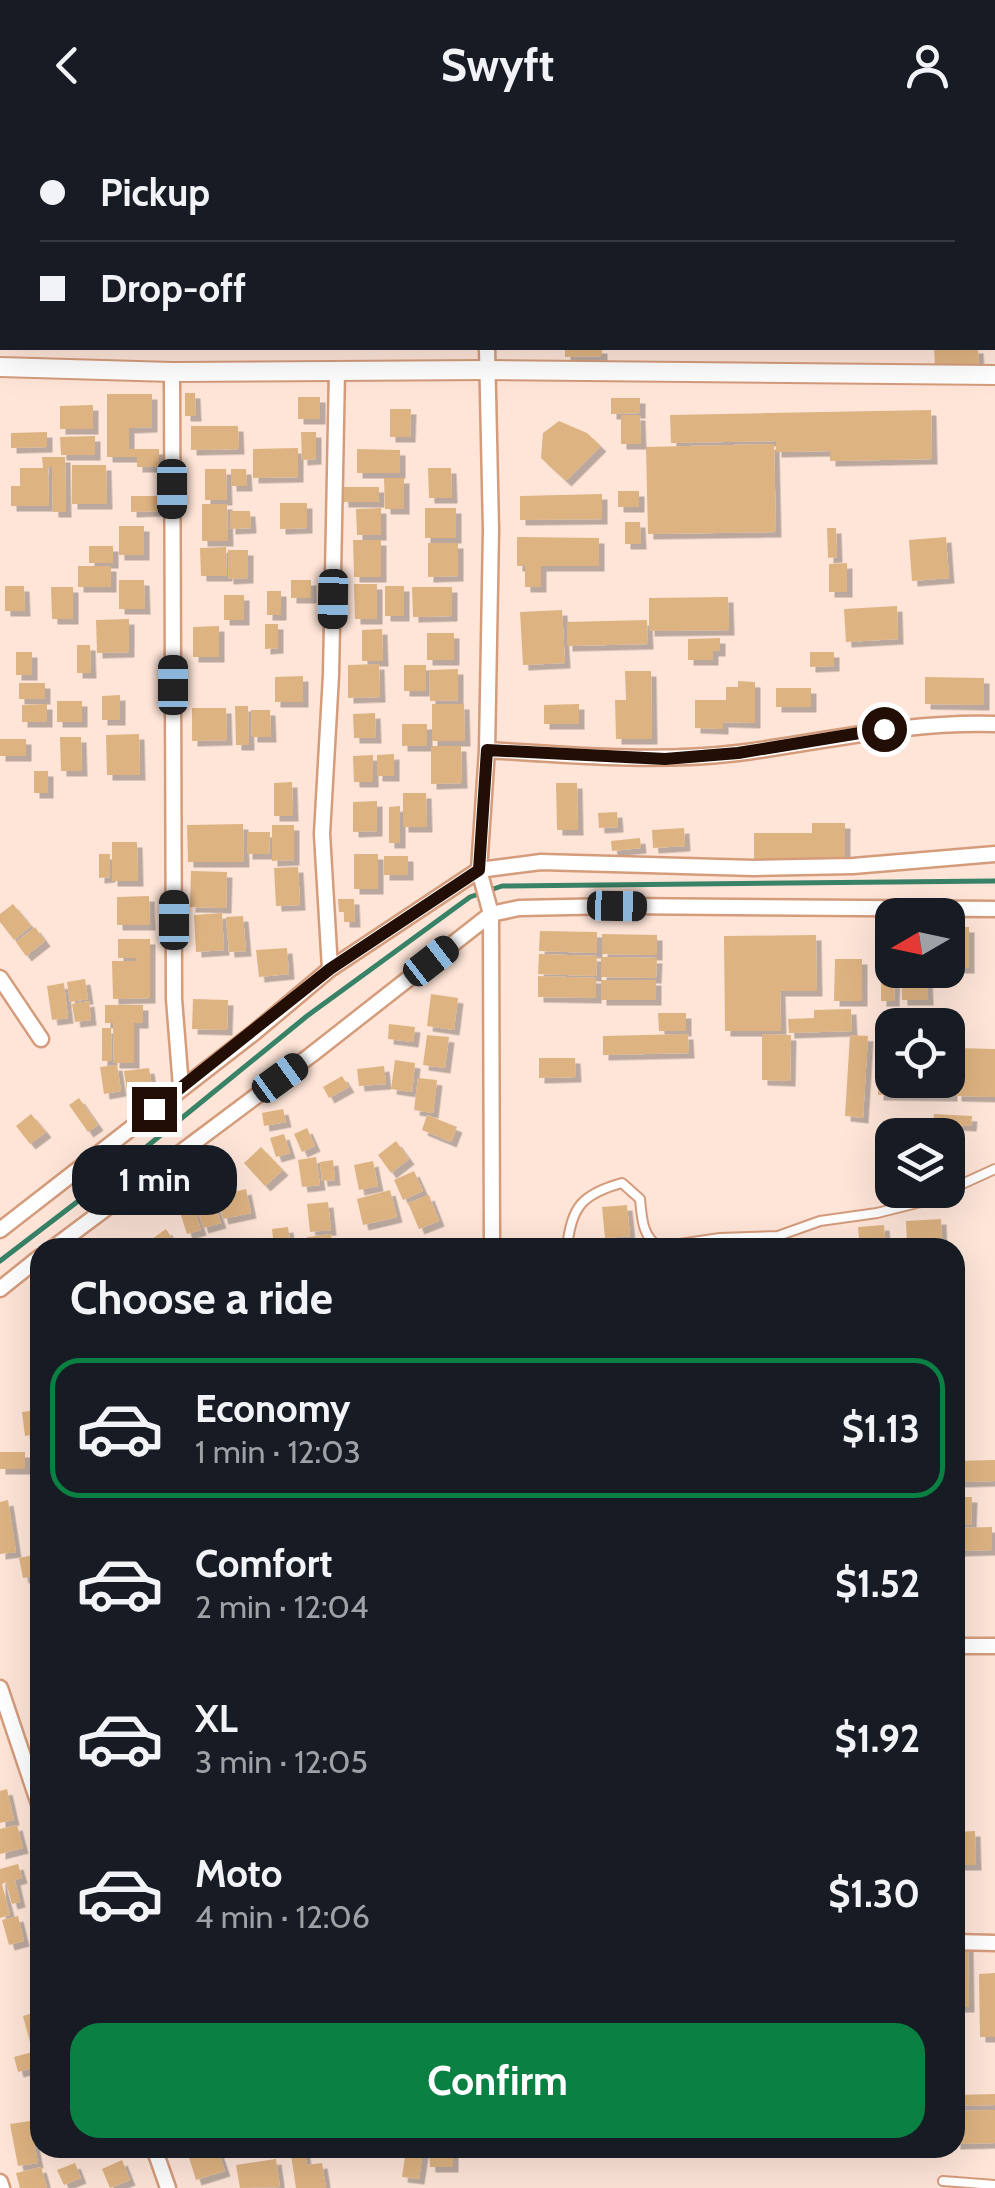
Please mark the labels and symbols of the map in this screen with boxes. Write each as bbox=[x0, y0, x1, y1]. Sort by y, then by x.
car bbox=[157, 459, 187, 519]
car bbox=[317, 569, 349, 629]
car bbox=[158, 655, 188, 715]
route start bbox=[862, 707, 907, 752]
car bbox=[159, 890, 189, 950]
car bbox=[587, 890, 647, 922]
north arrow bbox=[875, 898, 965, 988]
car bbox=[398, 931, 464, 991]
car bbox=[247, 1048, 313, 1108]
route end bbox=[132, 1087, 177, 1132]
callout: 1 min bbox=[72, 1144, 236, 1214]

